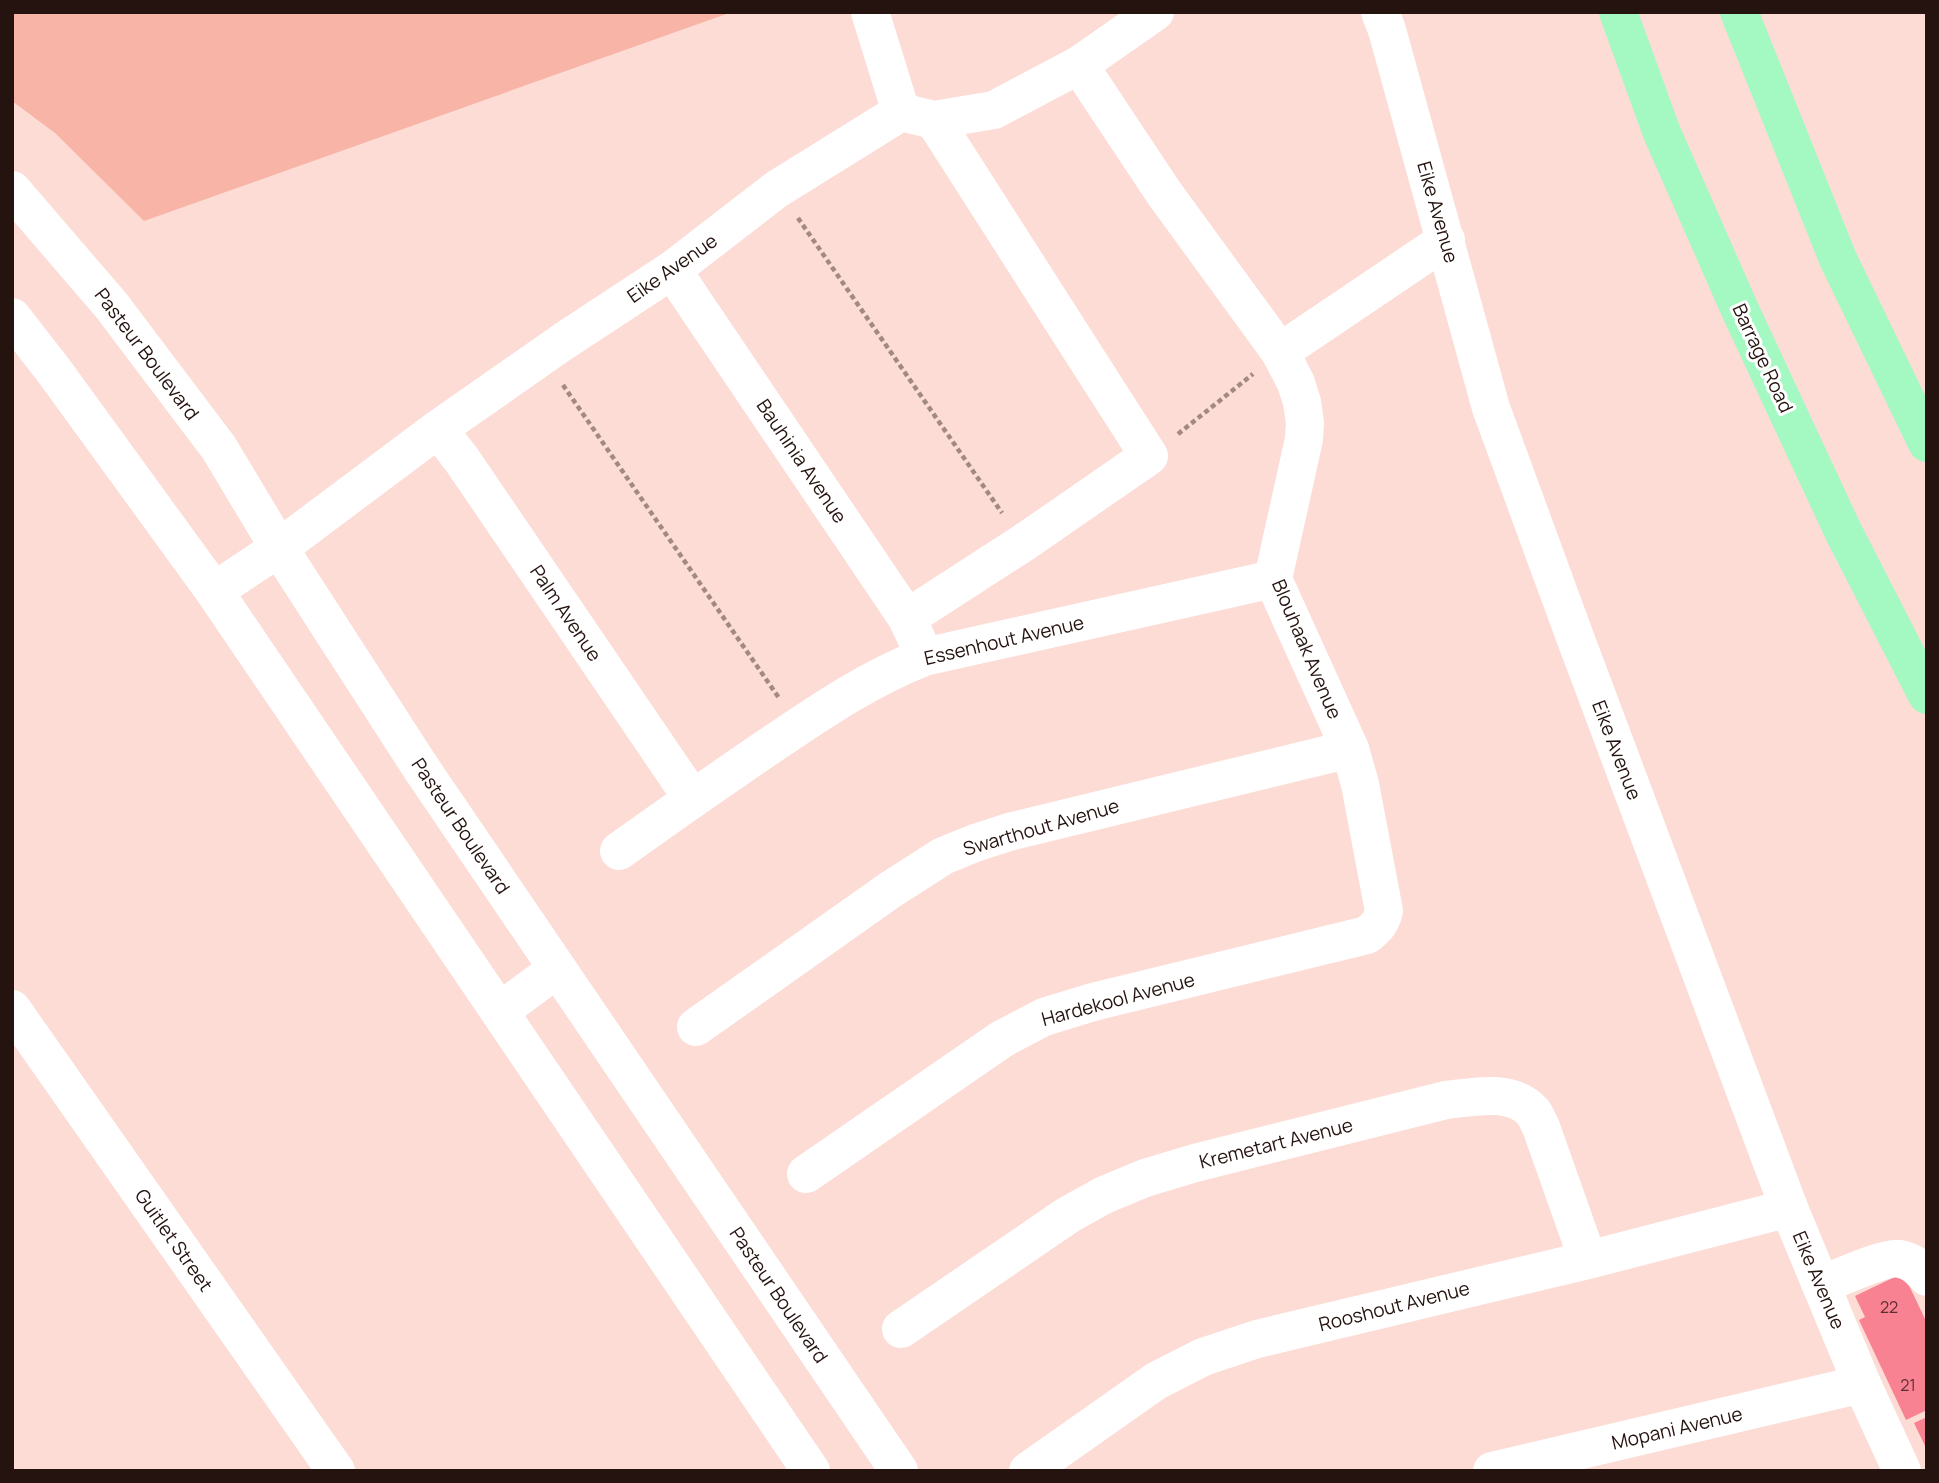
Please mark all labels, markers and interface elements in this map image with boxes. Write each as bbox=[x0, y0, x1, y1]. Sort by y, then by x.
street label: Eike Avenue bbox=[1411, 158, 1465, 266]
street label: Eike Avenue bbox=[622, 227, 722, 309]
street label: Pasteur Boulevard bbox=[89, 283, 205, 425]
street label: Barrage Road bbox=[1726, 299, 1800, 417]
street label: Bauhinia Avenue bbox=[751, 394, 853, 528]
street label: Palm Avenue bbox=[524, 560, 608, 666]
street label: Blouhaak Avenue bbox=[1266, 575, 1348, 723]
street label: Essenhout Avenue bbox=[922, 609, 1086, 671]
street label: Eike Avenue bbox=[1586, 697, 1648, 803]
street label: Pasteur Boulevard bbox=[406, 753, 516, 899]
street label: Swarthout Avenue bbox=[960, 792, 1122, 862]
street label: Hardekool Avenue bbox=[1039, 966, 1197, 1032]
street label: Kremetart Avenue bbox=[1196, 1111, 1356, 1175]
street label: Guitlet Street bbox=[129, 1184, 219, 1296]
street label: Pasteur Boulevard bbox=[724, 1222, 834, 1368]
street label: Eike Avenue bbox=[1787, 1227, 1851, 1333]
street label: Rooshout Avenue bbox=[1316, 1275, 1472, 1337]
house number: 22 bbox=[1880, 1296, 1898, 1318]
house number: 21 bbox=[1900, 1374, 1916, 1396]
street label: Mopani Avenue bbox=[1609, 1400, 1745, 1456]

